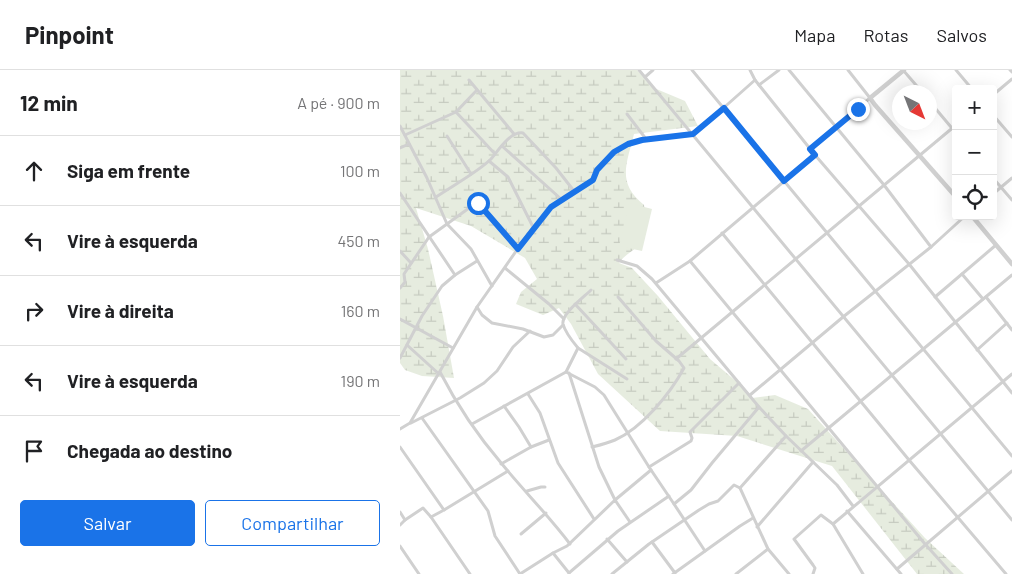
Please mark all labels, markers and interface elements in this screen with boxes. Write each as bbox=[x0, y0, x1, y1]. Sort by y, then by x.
text: Pinpoint bbox=[25, 20, 114, 49]
text: Mapa bbox=[794, 24, 835, 46]
text: Rotas bbox=[863, 24, 908, 46]
text: Salvos bbox=[936, 24, 987, 46]
north arrow bbox=[892, 85, 937, 130]
map controls bbox=[952, 85, 997, 220]
button: + bbox=[952, 85, 997, 130]
text: 12 min bbox=[20, 90, 78, 115]
text: A pé · 900 m bbox=[297, 93, 380, 112]
route end bbox=[847, 98, 870, 121]
button: − bbox=[952, 130, 997, 175]
icon: ahead bbox=[20, 157, 48, 185]
text: Siga em frente bbox=[67, 159, 190, 182]
text: 100 m bbox=[340, 161, 380, 180]
button: locate bbox=[952, 175, 997, 220]
route start bbox=[467, 192, 490, 215]
icon: left bbox=[20, 227, 48, 255]
text: Vire à esquerda bbox=[67, 229, 198, 252]
text: 450 m bbox=[337, 231, 380, 250]
icon: right bbox=[20, 297, 48, 325]
text: Vire à direita bbox=[67, 299, 174, 322]
text: 160 m bbox=[341, 301, 380, 320]
icon: left bbox=[20, 367, 48, 395]
text: Vire à esquerda bbox=[67, 369, 198, 392]
text: 190 m bbox=[341, 371, 380, 390]
icon: arrive bbox=[20, 437, 48, 465]
text: Chegada ao destino bbox=[67, 439, 232, 462]
button: Salvar bbox=[20, 500, 195, 546]
button: Compartilhar bbox=[205, 500, 380, 546]

